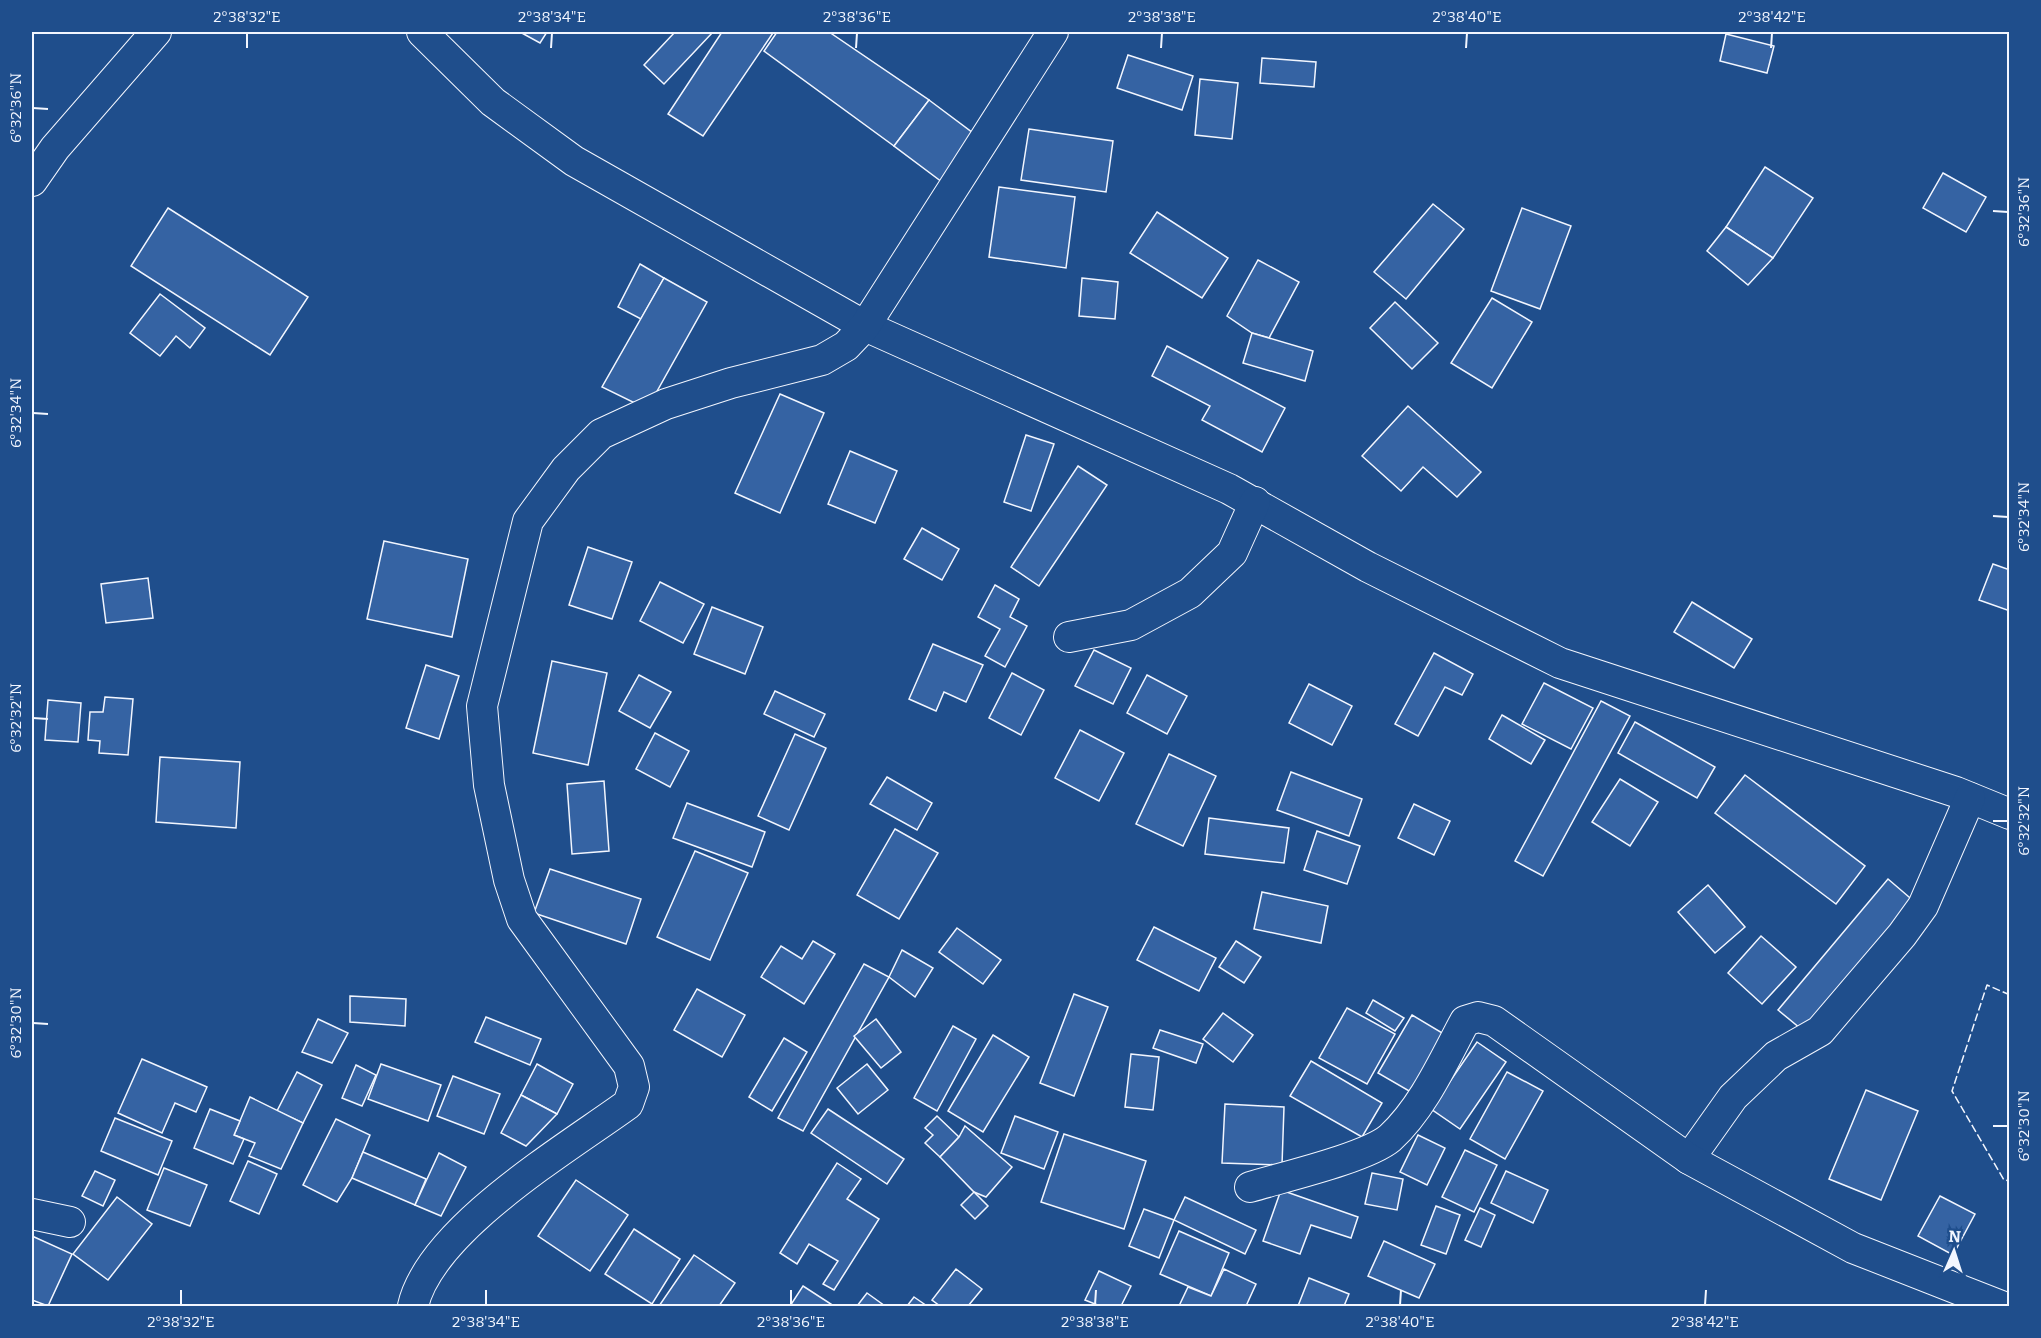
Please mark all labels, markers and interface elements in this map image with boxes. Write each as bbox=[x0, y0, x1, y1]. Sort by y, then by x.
text: 2°38'32"E bbox=[213, 8, 281, 26]
text: 2°38'34"E bbox=[518, 8, 586, 26]
text: 2°38'36"E bbox=[823, 8, 891, 26]
text: 2°38'38"E bbox=[1128, 8, 1196, 26]
text: 2°38'40"E bbox=[1432, 8, 1502, 26]
text: 2°38'42"E bbox=[1738, 8, 1806, 26]
text: 6°32'36"N bbox=[7, 73, 25, 143]
text: 6°32'36"N bbox=[2015, 177, 2033, 247]
text: 6°32'34"N bbox=[7, 378, 25, 448]
text: 6°32'34"N bbox=[2015, 482, 2033, 552]
text: 6°32'32"N bbox=[7, 683, 25, 753]
text: 6°32'32"N bbox=[2015, 786, 2033, 856]
text: 6°32'30"N bbox=[7, 987, 25, 1059]
text: 6°32'30"N bbox=[2015, 1090, 2033, 1162]
north arrow bbox=[1924, 1221, 1984, 1281]
text: N bbox=[1948, 1227, 1961, 1246]
text: 2°38'32"E bbox=[147, 1313, 215, 1331]
text: 2°38'34"E bbox=[452, 1313, 520, 1331]
text: 2°38'36"E bbox=[757, 1313, 825, 1331]
text: 2°38'38"E bbox=[1061, 1313, 1129, 1331]
text: 2°38'40"E bbox=[1365, 1313, 1435, 1331]
text: 2°38'42"E bbox=[1671, 1313, 1739, 1331]

